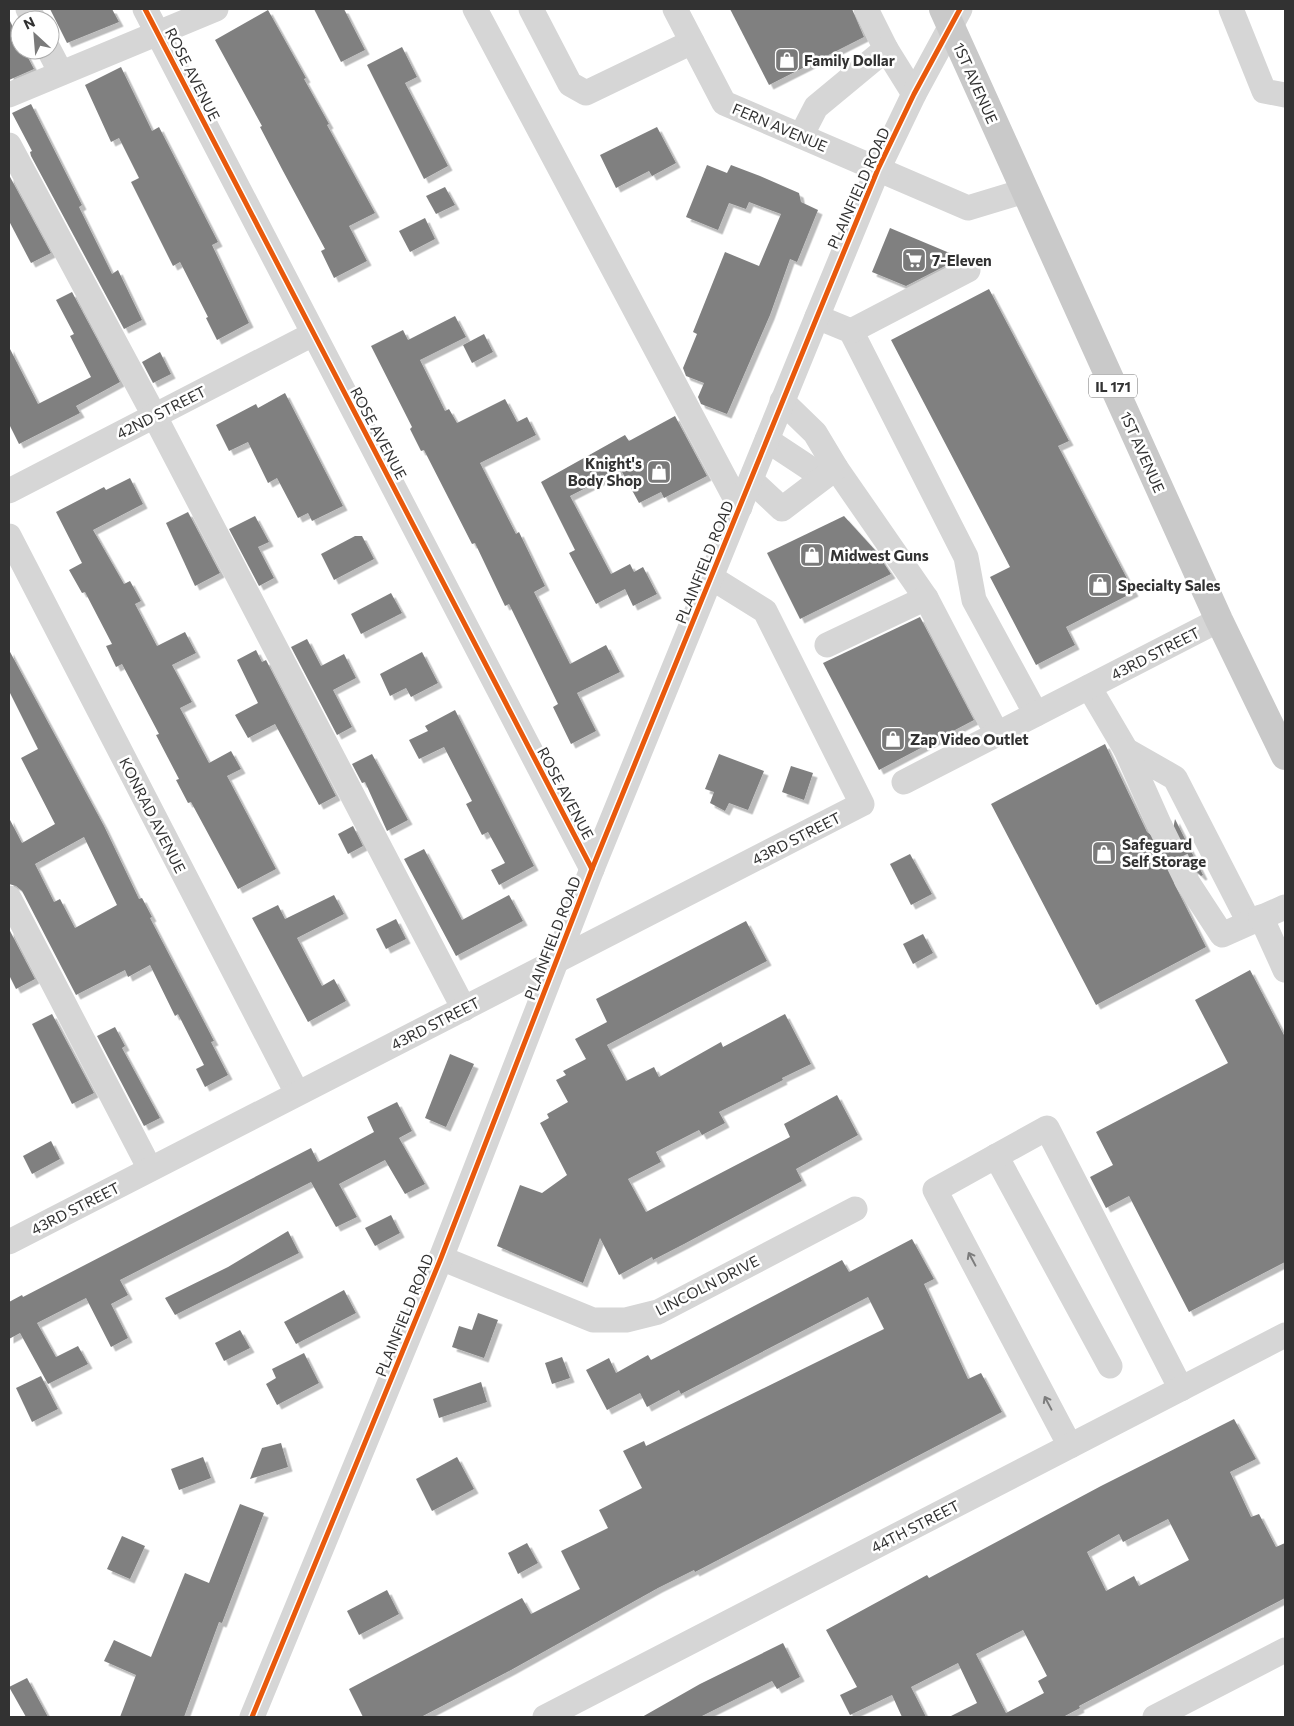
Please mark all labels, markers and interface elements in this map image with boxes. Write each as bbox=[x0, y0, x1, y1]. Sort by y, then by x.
north arrow bbox=[10, 10, 60, 60]
text: N bbox=[21, 13, 38, 33]
street label: ROSE AVENUE bbox=[162, 24, 224, 124]
street label: 1ST AVENUE bbox=[950, 40, 1002, 127]
shop icon: Family Dollar bbox=[774, 47, 800, 73]
place label: Family Dollar bbox=[804, 51, 895, 69]
street label: FERN AVENUE bbox=[730, 99, 830, 155]
street label: PLAINFIELD ROAD bbox=[823, 124, 893, 252]
supermarket icon: 7-Eleven bbox=[901, 247, 927, 273]
place label: 7-Eleven bbox=[932, 251, 992, 269]
road number: IL 171 bbox=[1089, 374, 1137, 398]
street label: 42ND STREET bbox=[113, 382, 209, 442]
street label: ROSE AVENUE bbox=[347, 384, 411, 482]
street label: 1ST AVENUE bbox=[1117, 409, 1169, 496]
place label: Knight's Body Shop bbox=[568, 454, 642, 489]
shop icon: Knight's Body Shop bbox=[646, 459, 672, 485]
street label: PLAINFIELD ROAD bbox=[671, 498, 737, 626]
shop icon: Midwest Guns bbox=[799, 542, 825, 568]
place label: Midwest Guns bbox=[830, 546, 929, 564]
shop icon: Specialty Sales bbox=[1087, 572, 1113, 598]
place label: Specialty Sales bbox=[1118, 576, 1221, 594]
street label: 43RD STREET bbox=[1108, 623, 1203, 683]
shop icon: Zap Video Outlet bbox=[880, 726, 906, 752]
place label: Zap Video Outlet bbox=[910, 730, 1029, 748]
street label: ROSE AVENUE bbox=[534, 744, 598, 842]
street label: KONRAD AVENUE bbox=[116, 754, 190, 876]
street label: 43RD STREET bbox=[749, 808, 844, 868]
place label: Safeguard Self Storage bbox=[1122, 835, 1206, 870]
shop icon: Safeguard Self Storage bbox=[1091, 840, 1117, 866]
street label: PLAINFIELD ROAD bbox=[520, 874, 584, 1002]
street label: 43RD STREET bbox=[388, 993, 483, 1053]
street label: 43RD STREET bbox=[28, 1178, 123, 1238]
street label: PLAINFIELD ROAD bbox=[371, 1251, 437, 1379]
street label: LINCOLN DRIVE bbox=[652, 1251, 762, 1319]
one-way arrow bbox=[966, 1252, 976, 1267]
one-way arrow bbox=[1043, 1395, 1053, 1410]
street label: 44TH STREET bbox=[868, 1496, 963, 1556]

